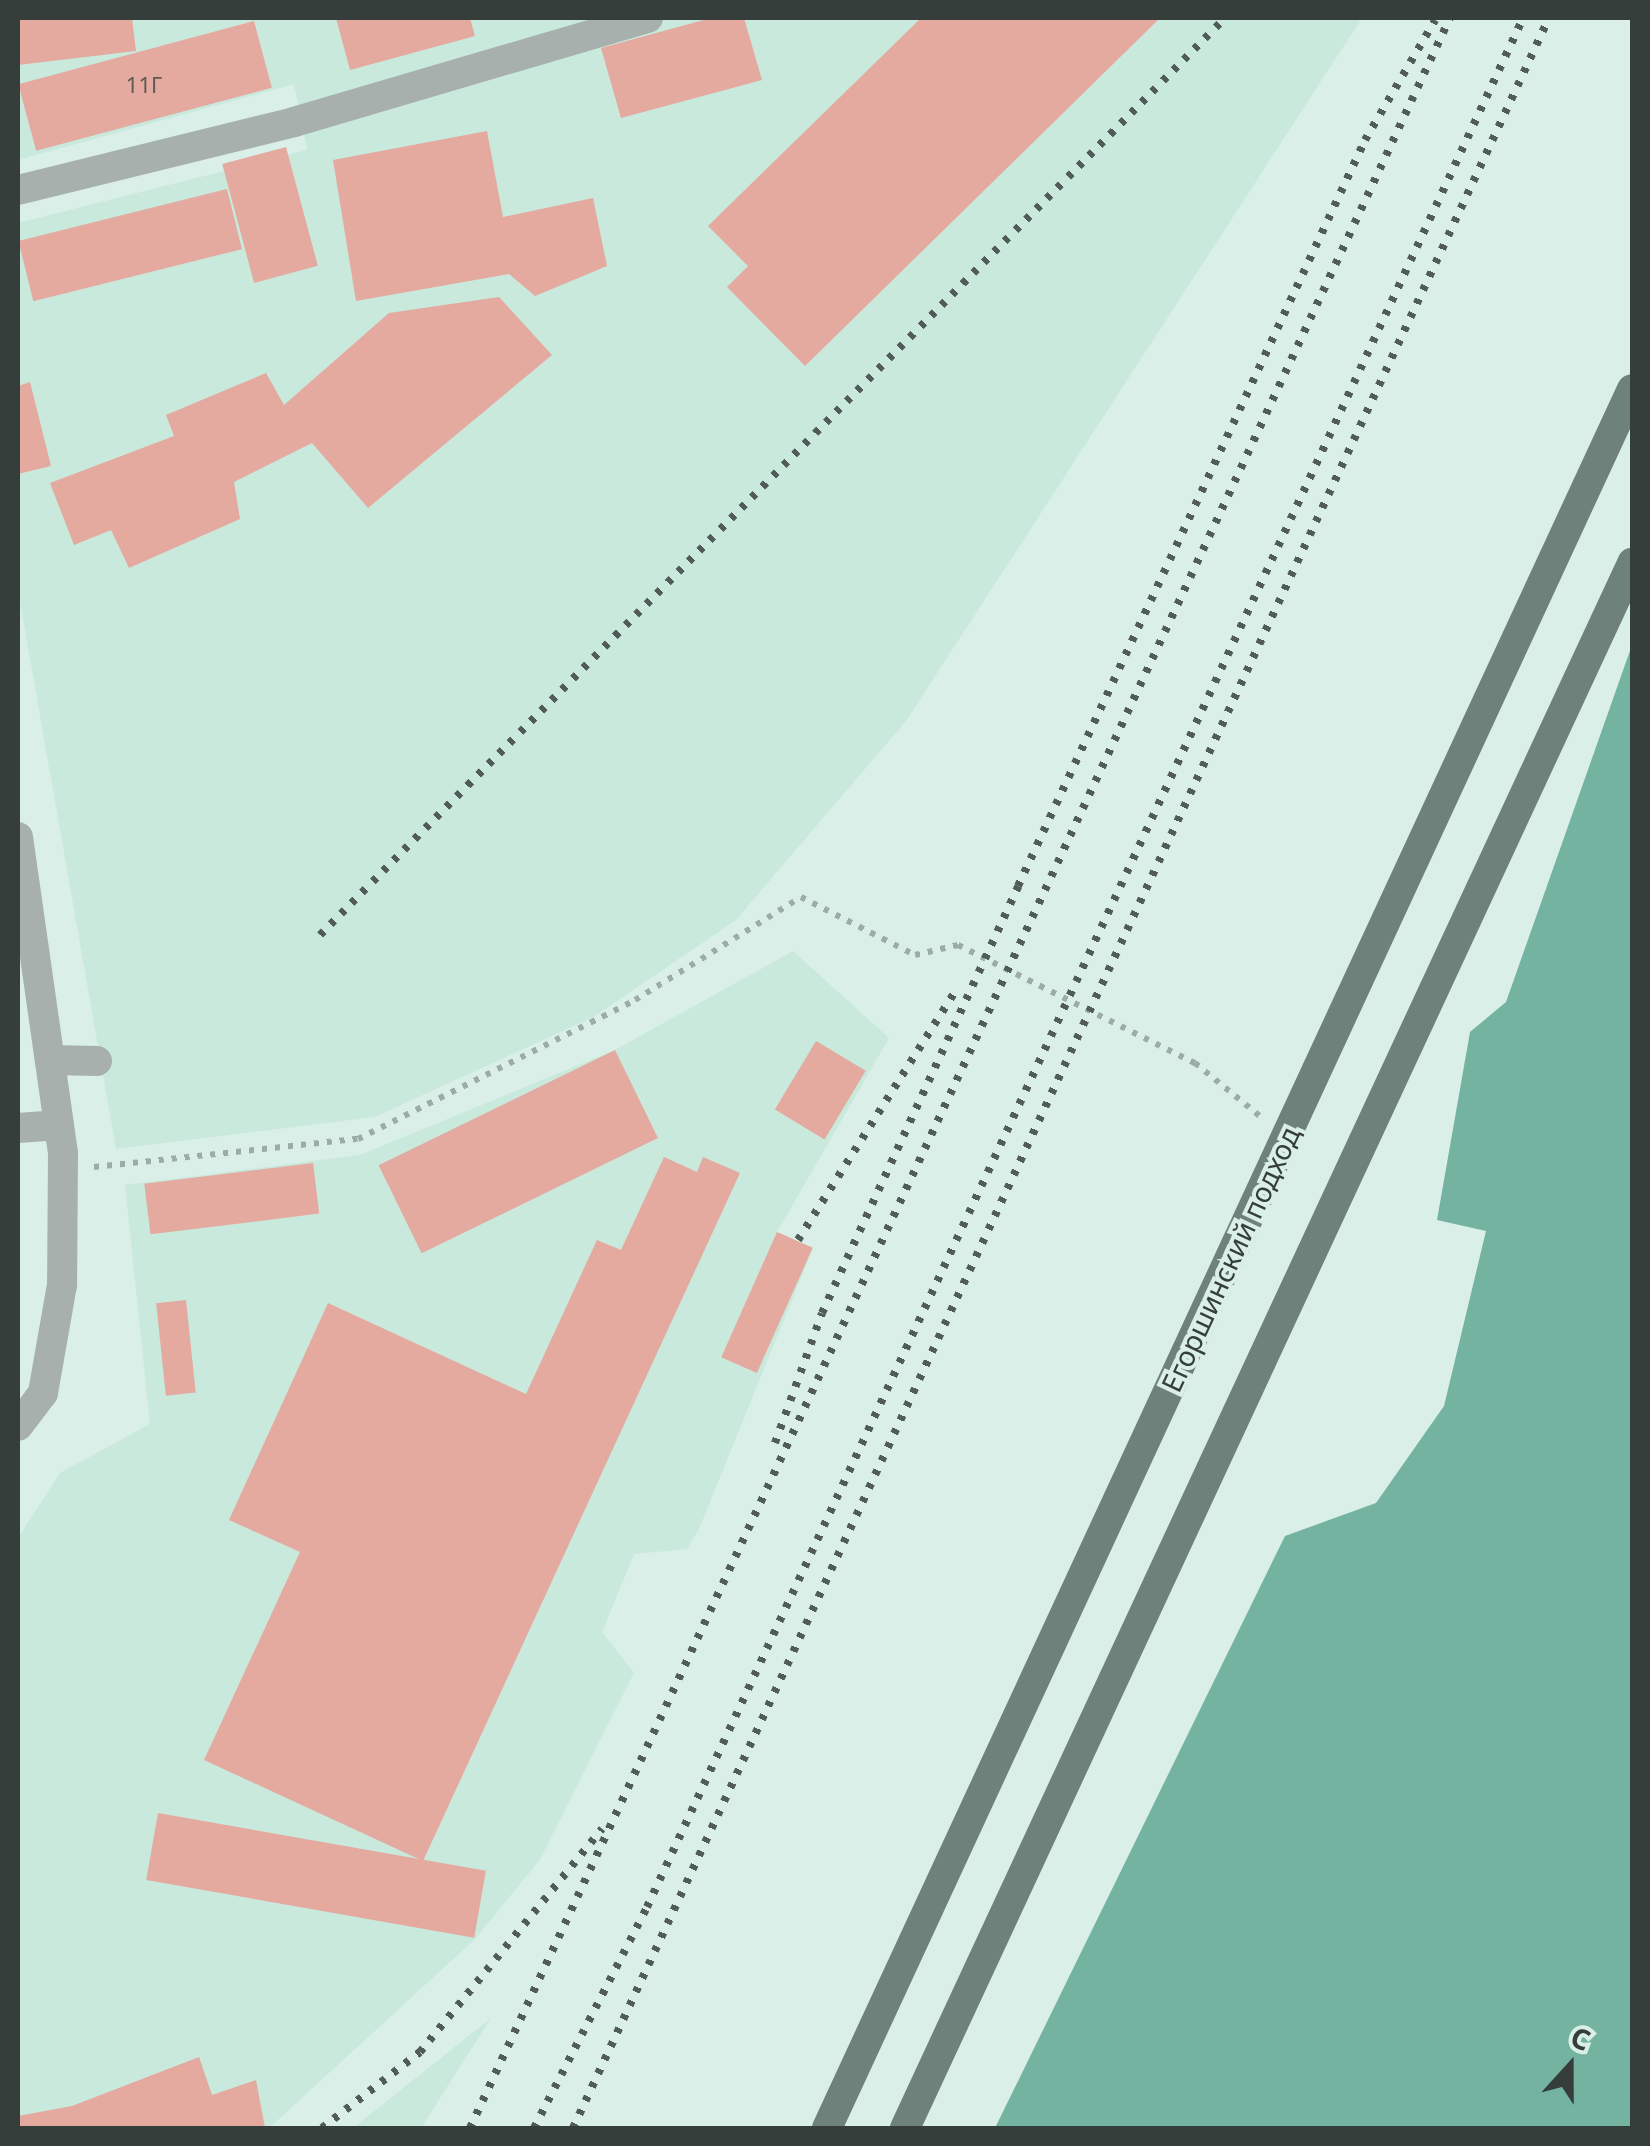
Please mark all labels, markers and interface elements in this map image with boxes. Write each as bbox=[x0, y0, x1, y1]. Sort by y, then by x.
house number: 11Г bbox=[126, 72, 162, 98]
street label: Егоршинский подход bbox=[1154, 1121, 1306, 1397]
north arrow bbox=[1520, 2016, 1620, 2116]
text: С bbox=[1566, 2017, 1596, 2059]

